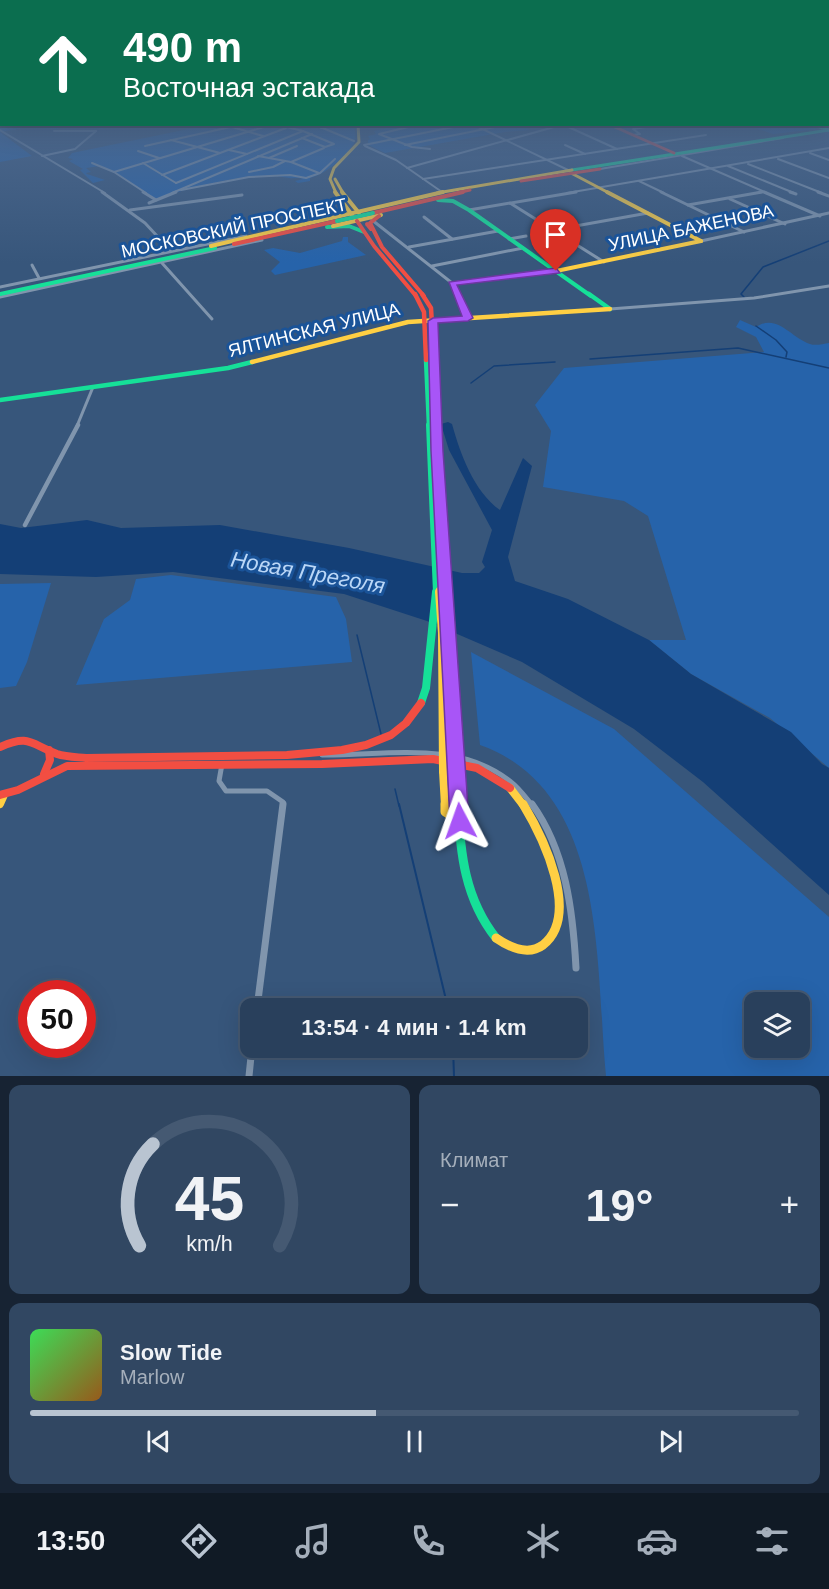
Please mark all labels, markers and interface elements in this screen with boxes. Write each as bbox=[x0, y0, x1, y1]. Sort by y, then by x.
icon: ahead bbox=[24, 24, 102, 102]
text: 490 m bbox=[123, 24, 242, 71]
text: Восточная эстакада bbox=[123, 73, 375, 103]
street label: МОСКОВСКИЙ ПРОСПЕКТ bbox=[119, 193, 349, 262]
street label: УЛИЦА БАЖЕНОВА bbox=[607, 201, 775, 255]
pin bbox=[530, 209, 581, 271]
icon: arrive bbox=[539, 218, 572, 251]
street label: ЯЛТИНСКАЯ УЛИЦА bbox=[226, 299, 402, 361]
water label: Новая Преголя bbox=[229, 547, 387, 598]
position arrow bbox=[428, 789, 492, 853]
speed limit sign: 50 bbox=[18, 980, 96, 1058]
map controls bbox=[744, 992, 810, 1058]
button: layers bbox=[744, 992, 810, 1058]
text: 13:54 · 4 мин · 1.4 km bbox=[301, 1015, 527, 1040]
text: Климат bbox=[440, 1149, 508, 1171]
text: 45 bbox=[175, 1164, 244, 1233]
text: 19° bbox=[585, 1180, 654, 1231]
text: − bbox=[440, 1186, 459, 1223]
text: + bbox=[780, 1186, 799, 1223]
text: km/h bbox=[186, 1233, 233, 1257]
text: Slow Tide bbox=[120, 1340, 222, 1365]
text: Marlow bbox=[120, 1366, 184, 1388]
icon: previous bbox=[142, 1425, 175, 1458]
icon: pause bbox=[398, 1425, 431, 1458]
icon: next bbox=[654, 1425, 687, 1458]
icon: directions bbox=[178, 1520, 220, 1562]
icon: music bbox=[292, 1520, 334, 1562]
icon: phone bbox=[407, 1520, 449, 1562]
icon: climate bbox=[522, 1520, 564, 1562]
icon: car bbox=[636, 1520, 678, 1562]
icon: filters bbox=[751, 1520, 793, 1562]
text: 13:50 bbox=[36, 1526, 105, 1556]

